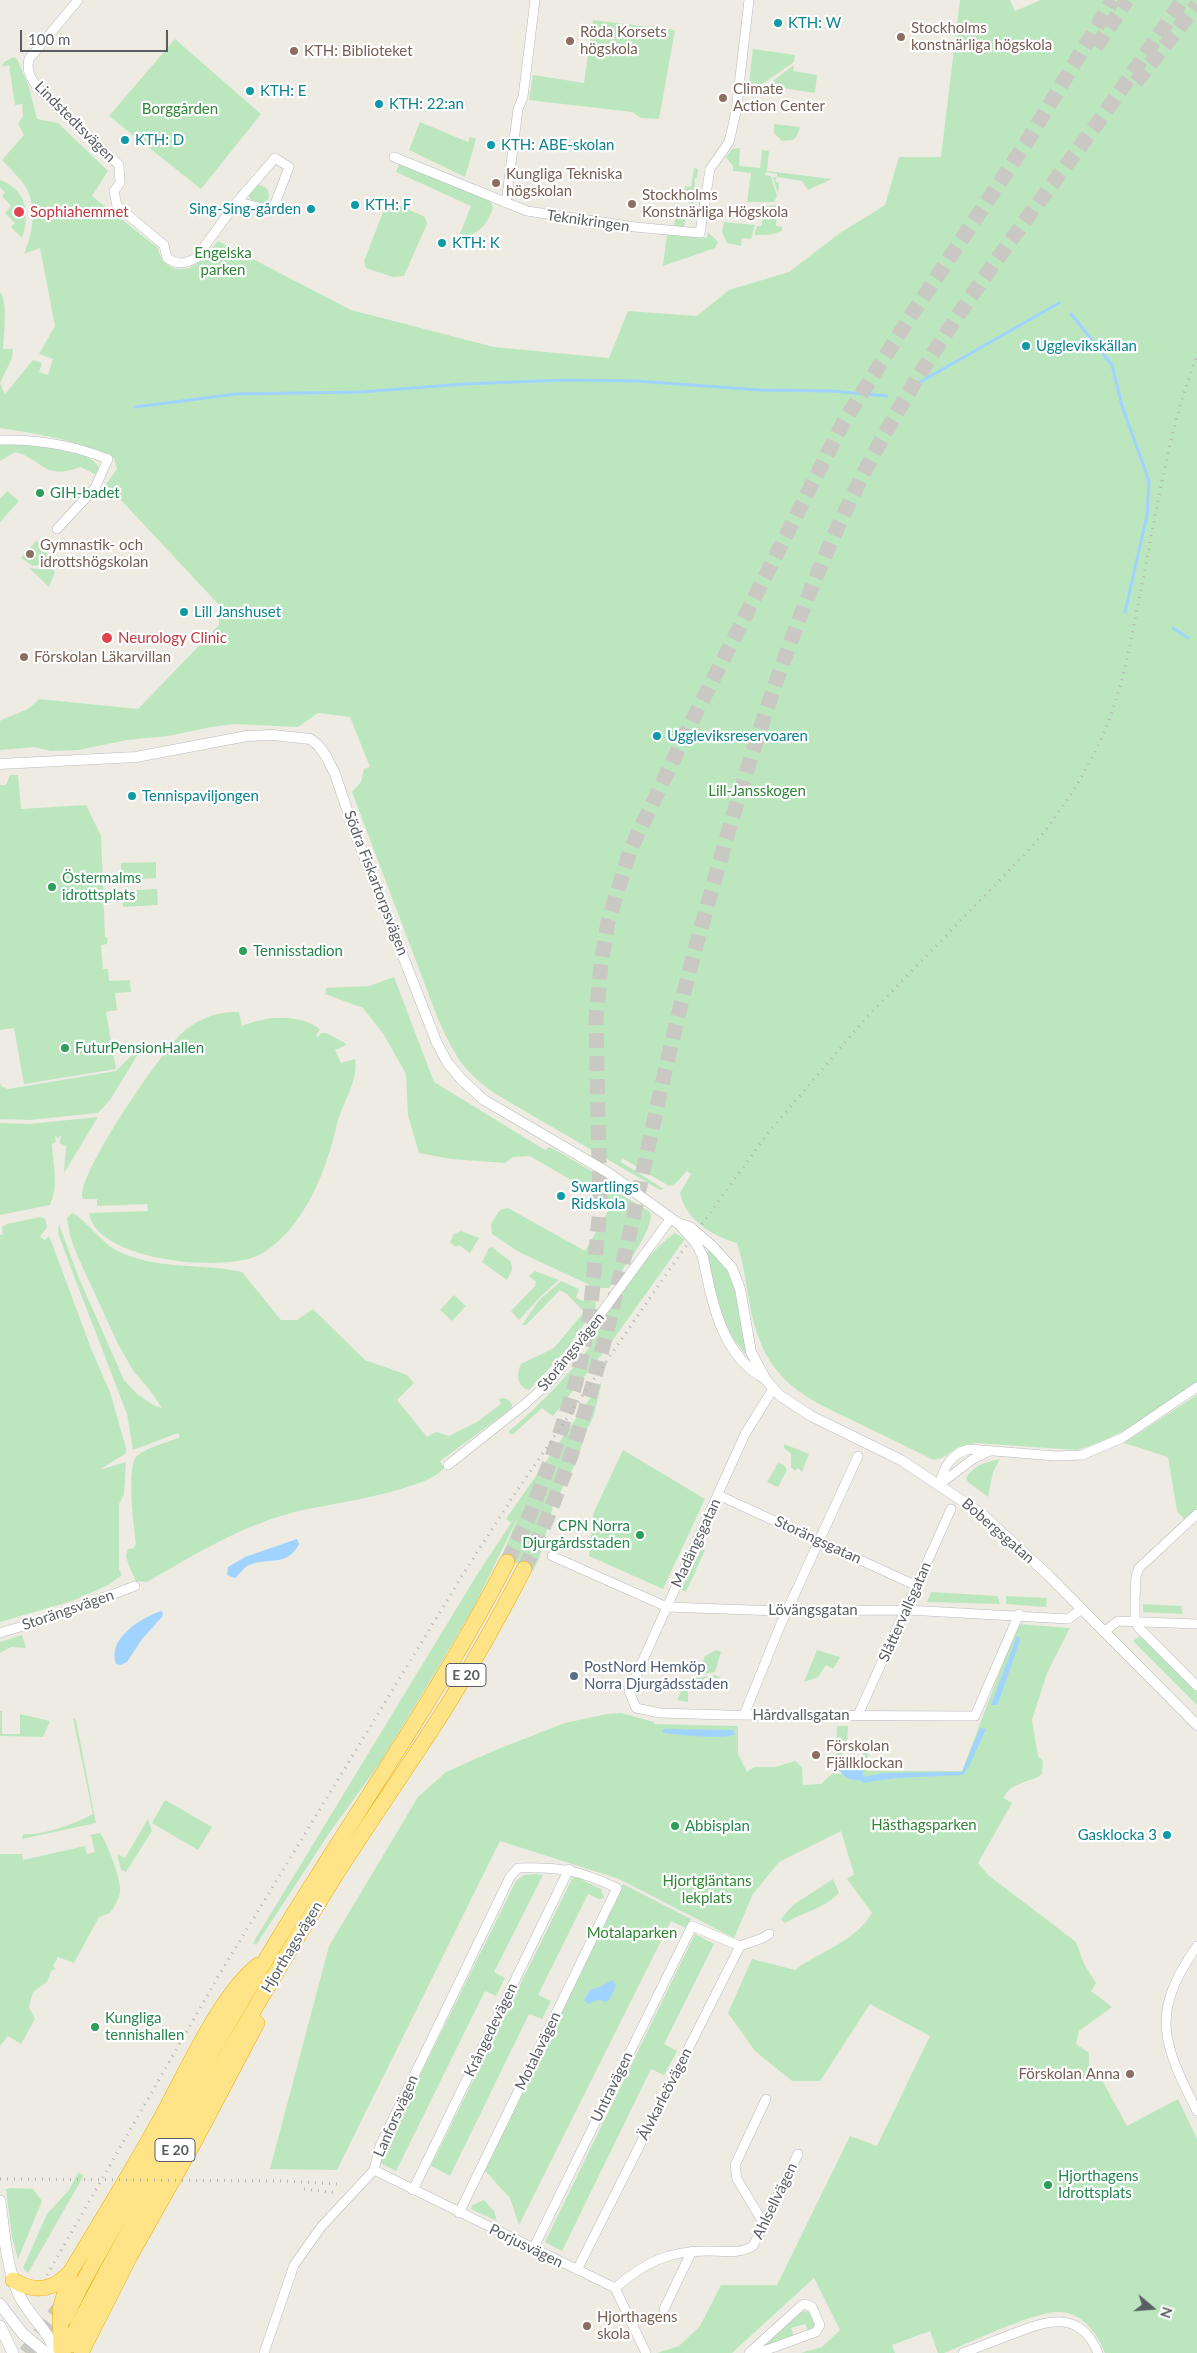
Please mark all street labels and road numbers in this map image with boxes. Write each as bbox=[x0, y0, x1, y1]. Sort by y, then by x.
street label: Lindstedtsvägen bbox=[31, 78, 119, 166]
street label: Teknikringen bbox=[545, 206, 631, 236]
street label: Södra Fiskartorpsvägen bbox=[340, 808, 412, 958]
street label: Storängsvägen bbox=[534, 1309, 608, 1395]
street label: Bobergsgatan bbox=[958, 1495, 1038, 1567]
street label: Madängsgatan bbox=[668, 1496, 724, 1590]
street label: Storängsgatan bbox=[772, 1512, 864, 1568]
street label: Slåttervallsgatan bbox=[875, 1559, 935, 1665]
street label: Storängsvägen bbox=[20, 1586, 116, 1634]
street label: Lövängsgatan bbox=[768, 1601, 858, 1619]
road number: E 20 bbox=[446, 1664, 486, 1686]
street label: Hårdvallsgatan bbox=[752, 1706, 850, 1724]
street label: Hjorthagsvägen bbox=[258, 1898, 326, 1996]
street label: Krångedevägen bbox=[461, 1980, 521, 2080]
street label: Motalavägen bbox=[511, 2009, 565, 2093]
street label: Älvkarleövägen bbox=[634, 2045, 696, 2143]
street label: Untravägen bbox=[587, 2049, 637, 2125]
street label: Lanforsvägen bbox=[370, 2072, 422, 2160]
road number: E 20 bbox=[155, 2138, 195, 2162]
street label: Ahlsellvägen bbox=[749, 2160, 801, 2242]
street label: Porjusvägen bbox=[486, 2220, 566, 2272]

